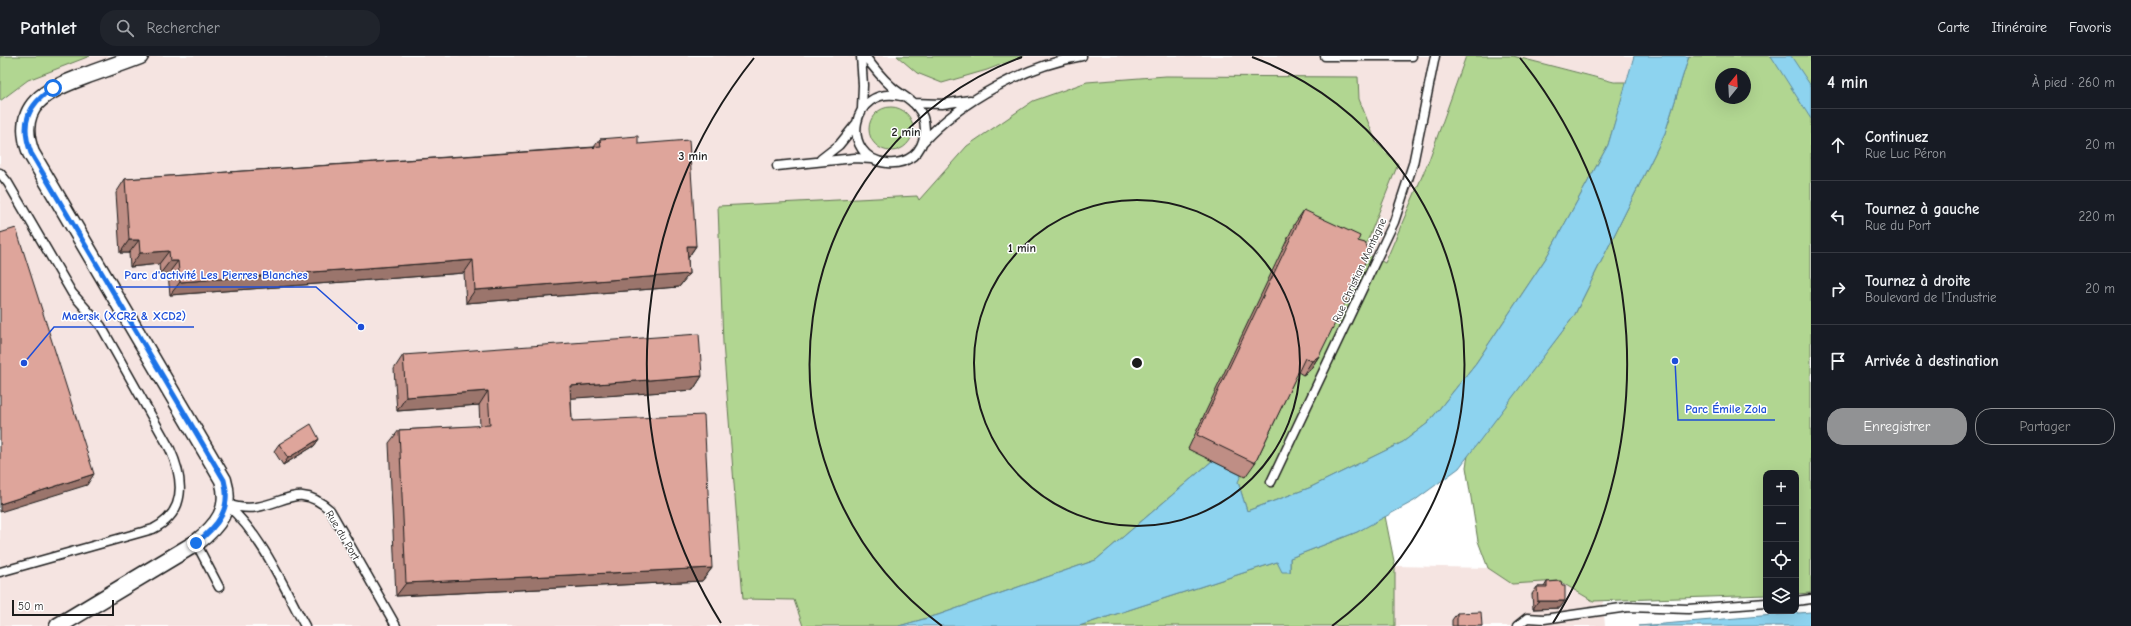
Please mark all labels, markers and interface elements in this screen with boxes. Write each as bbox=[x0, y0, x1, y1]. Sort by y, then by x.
search box bbox=[100, 10, 380, 46]
text: Pathlet bbox=[20, 17, 76, 39]
icon: search bbox=[114, 17, 136, 39]
text: Rechercher bbox=[146, 19, 220, 37]
text: Carte bbox=[1938, 19, 1970, 36]
text: Itinéraire bbox=[1992, 19, 2047, 36]
text: Favoris bbox=[2069, 19, 2111, 36]
north arrow bbox=[1715, 68, 1751, 104]
text: 4 min bbox=[1827, 73, 1868, 92]
text: À pied · 260 m bbox=[2032, 75, 2115, 90]
route start bbox=[44, 79, 62, 97]
text: 2 min bbox=[891, 125, 921, 139]
text: Continuez bbox=[1865, 128, 1928, 146]
icon: ahead bbox=[1827, 134, 1849, 156]
text: 20 m bbox=[2085, 137, 2115, 152]
text: Rue Luc Péron bbox=[1865, 146, 1946, 161]
text: 3 min bbox=[678, 149, 708, 163]
text: Tournez à gauche bbox=[1865, 200, 1979, 218]
icon: left bbox=[1827, 206, 1849, 228]
text: 220 m bbox=[2078, 209, 2115, 224]
street label: Rue Christian Montagne bbox=[1330, 216, 1390, 324]
text: Rue du Port bbox=[1865, 218, 1931, 233]
text: 1 min bbox=[1008, 241, 1036, 255]
callout: Parc d'activité Les Pierres Blanches bbox=[116, 263, 316, 287]
text: Parc d'activité Les Pierres Blanches bbox=[124, 268, 308, 282]
text: Tournez à droite bbox=[1865, 272, 1970, 290]
icon: right bbox=[1827, 278, 1849, 300]
text: 20 m bbox=[2085, 281, 2115, 296]
text: Boulevard de l'Industrie bbox=[1865, 290, 1997, 305]
callout: Maersk (XCR2 & XCD2) bbox=[54, 303, 194, 327]
text: Maersk (XCR2 & XCD2) bbox=[62, 309, 186, 323]
icon: arrive bbox=[1827, 350, 1849, 372]
text: Arrivée à destination bbox=[1865, 352, 1999, 370]
centre of rings bbox=[1130, 356, 1144, 370]
callout: Parc Émile Zola bbox=[1678, 396, 1775, 420]
text: Parc Émile Zola bbox=[1685, 402, 1767, 416]
button: Enregistrer bbox=[1827, 408, 1967, 445]
button: Partager bbox=[1975, 408, 2115, 445]
map controls bbox=[1763, 470, 1799, 614]
button: + bbox=[1763, 470, 1799, 506]
button: − bbox=[1763, 506, 1799, 542]
street label: Rue du Port bbox=[323, 508, 363, 563]
route end bbox=[187, 534, 205, 552]
button: locate bbox=[1763, 542, 1799, 578]
button: layers bbox=[1763, 578, 1799, 614]
scale bar bbox=[12, 598, 114, 617]
text: 50 m bbox=[18, 600, 43, 613]

